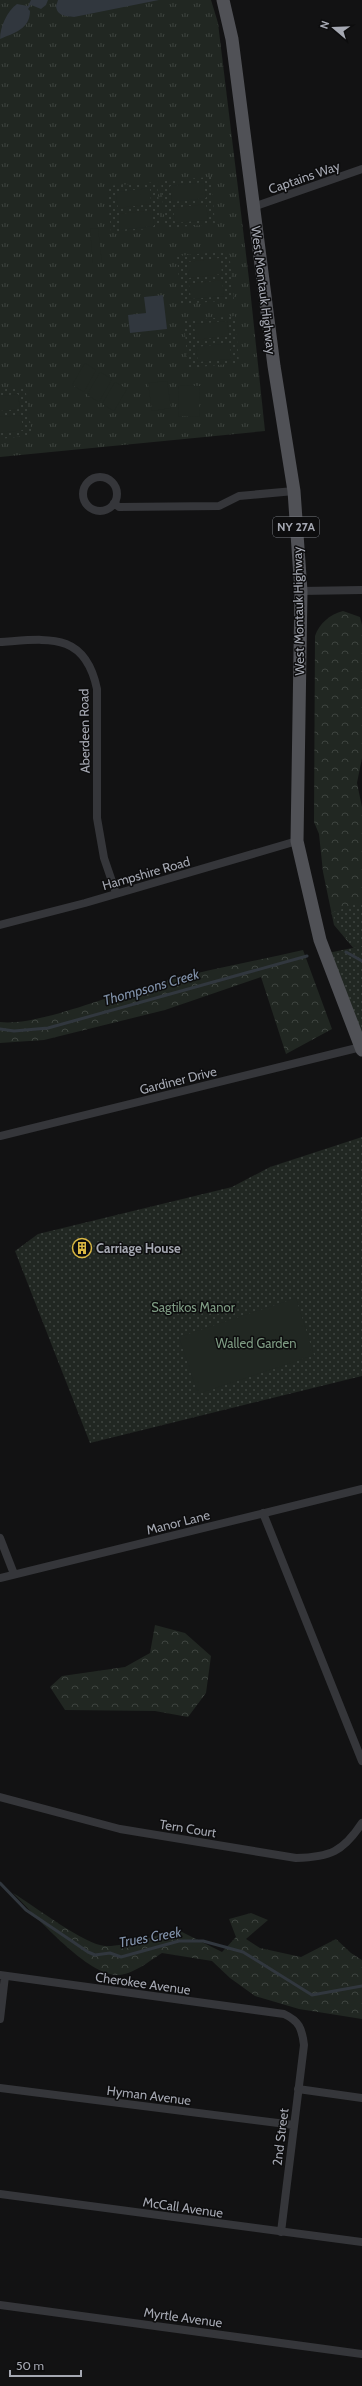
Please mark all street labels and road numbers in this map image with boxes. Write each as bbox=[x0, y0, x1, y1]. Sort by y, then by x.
street label: Captains Way bbox=[266, 157, 342, 197]
street label: West Montauk Highway bbox=[248, 225, 280, 356]
road number: NY 27A bbox=[273, 517, 319, 537]
street label: West Montauk Highway bbox=[289, 546, 307, 676]
street label: Aberdeen Road bbox=[75, 688, 93, 774]
street label: Hampshire Road bbox=[100, 853, 192, 893]
street label: Gardiner Drive bbox=[138, 1063, 219, 1097]
street label: Manor Lane bbox=[145, 1506, 212, 1538]
street label: Tern Court bbox=[159, 1816, 218, 1840]
street label: Cherokee Avenue bbox=[94, 1968, 192, 1998]
street label: Hyman Avenue bbox=[106, 2082, 192, 2108]
street label: 2nd Street bbox=[269, 2107, 292, 2167]
street label: McCall Avenue bbox=[142, 2193, 224, 2221]
street label: Myrtle Avenue bbox=[143, 2304, 224, 2330]

